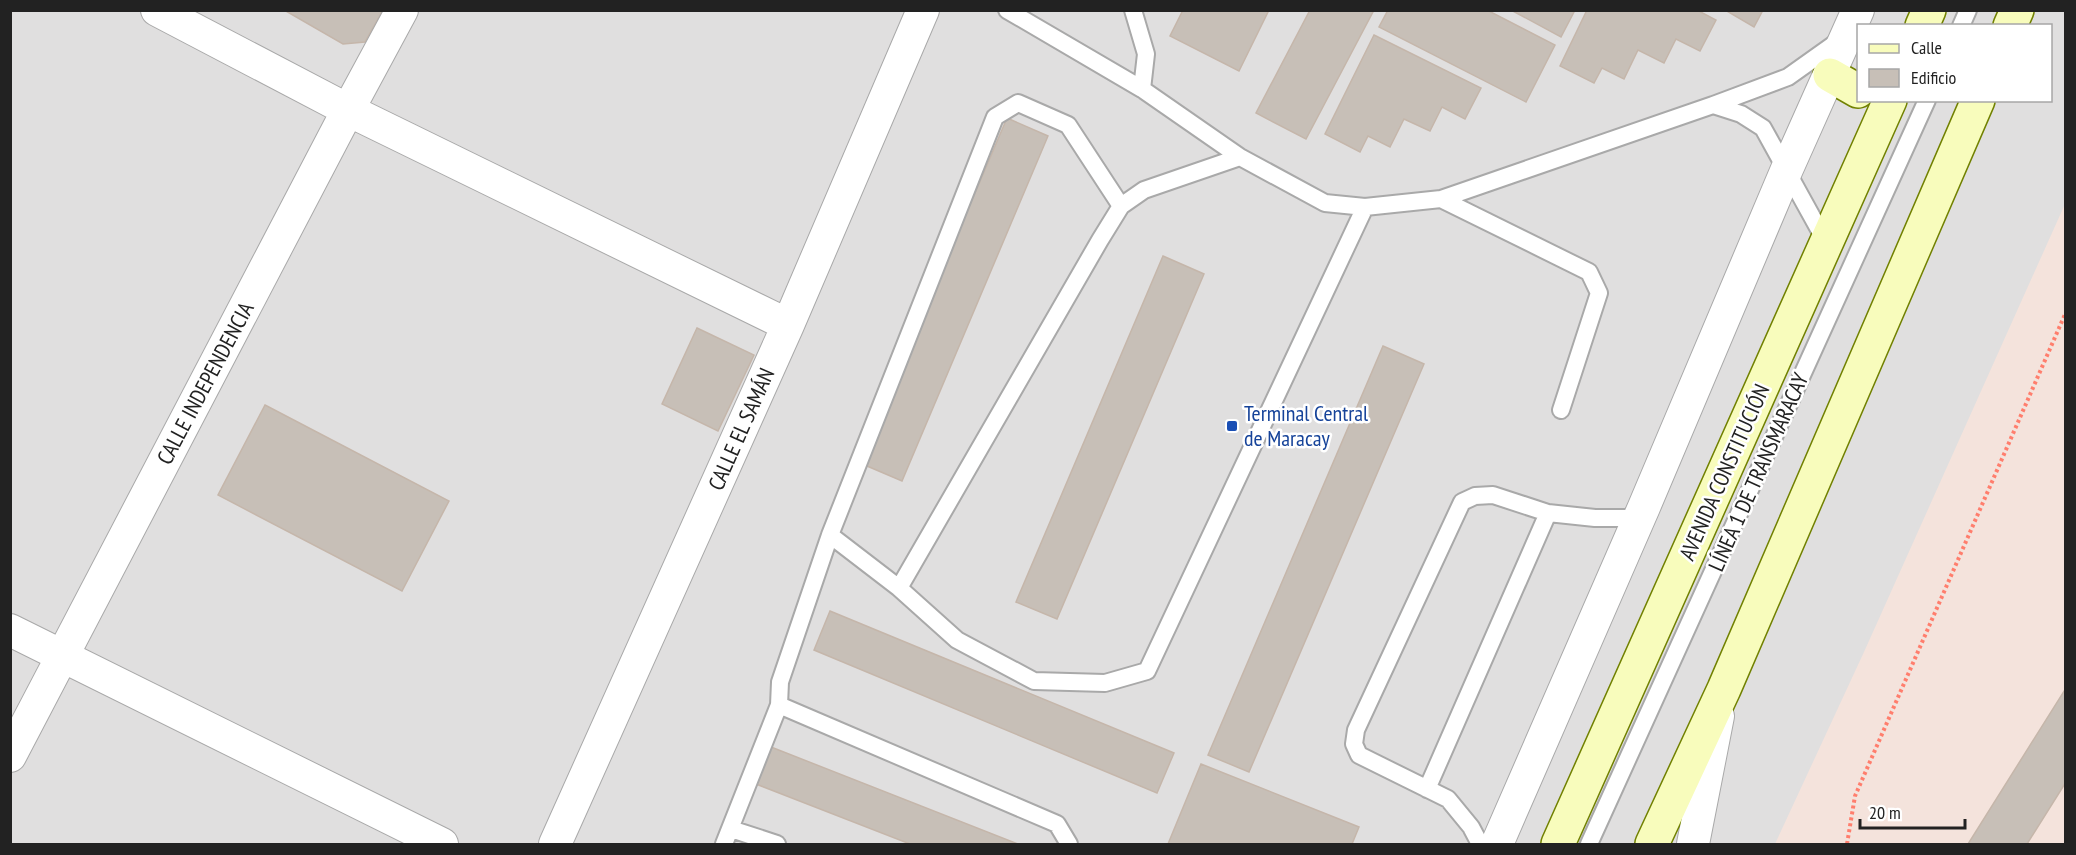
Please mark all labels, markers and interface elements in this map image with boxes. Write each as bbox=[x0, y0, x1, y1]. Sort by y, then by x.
legend bbox=[1857, 24, 2052, 102]
text: Calle bbox=[1911, 36, 1942, 59]
text: Edificio bbox=[1911, 66, 1957, 89]
street label: CALLE INDEPENDENCIA bbox=[150, 296, 260, 469]
street label: CALLE EL SAMÁN bbox=[702, 364, 780, 494]
street label: LÍNEA 1 DE TRANSMARACAY bbox=[1702, 368, 1814, 576]
street label: AVENIDA CONSTITUCIÓN bbox=[1673, 380, 1775, 564]
place label: Terminal Central de Maracay bbox=[1244, 399, 1369, 452]
marker: Terminal Central de Maracay bbox=[1225, 419, 1239, 433]
scale bar bbox=[1860, 792, 1965, 830]
text: 20 m bbox=[1869, 801, 1901, 824]

